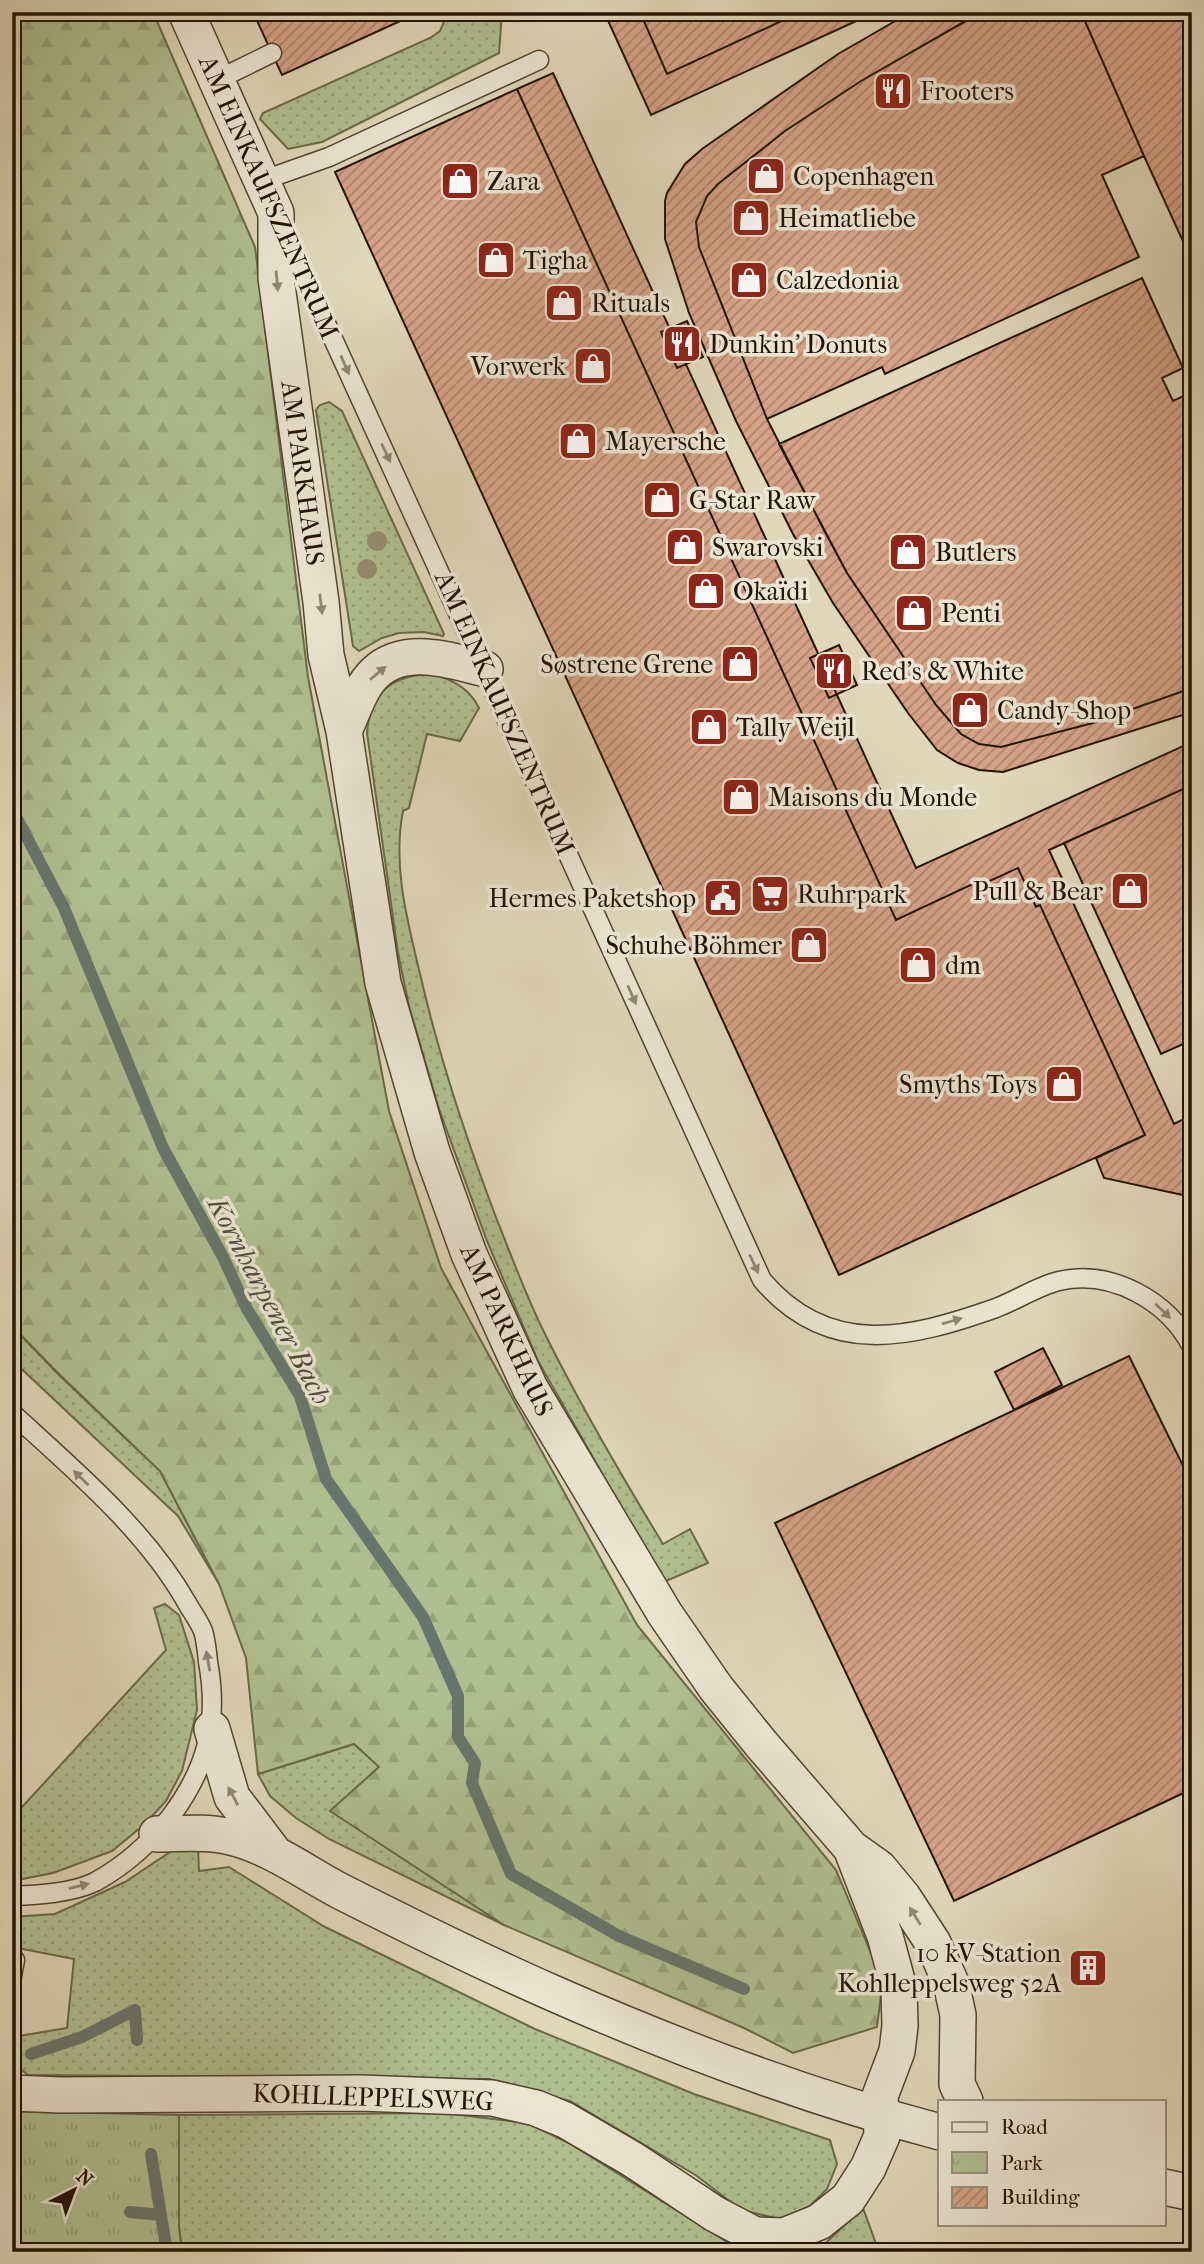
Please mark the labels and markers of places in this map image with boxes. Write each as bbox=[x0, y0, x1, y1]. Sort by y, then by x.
restaurant icon: Frooters bbox=[872, 70, 914, 112]
place label: Frooters bbox=[920, 76, 1014, 107]
shop icon: Copenhagen bbox=[745, 155, 787, 197]
shop icon: Zara bbox=[439, 160, 481, 202]
place label: Copenhagen bbox=[793, 161, 934, 192]
place label: Zara bbox=[487, 166, 541, 197]
shop icon: Heimatliebe bbox=[730, 197, 772, 239]
place label: Heimatliebe bbox=[778, 203, 916, 234]
shop icon: Tigha bbox=[475, 239, 517, 281]
place label: Tigha bbox=[523, 245, 589, 276]
shop icon: Calzedonia bbox=[728, 259, 770, 301]
place label: Calzedonia bbox=[776, 265, 900, 296]
shop icon: Rituals bbox=[543, 282, 585, 324]
place label: Rituals bbox=[591, 288, 670, 319]
restaurant icon: Dunkin' Donuts bbox=[661, 323, 703, 365]
place label: Dunkin' Donuts bbox=[709, 329, 887, 360]
shop icon: Vorwerk bbox=[572, 345, 614, 387]
place label: Vorwerk bbox=[469, 351, 567, 382]
shop icon: Mayersche bbox=[557, 420, 599, 462]
place label: Mayersche bbox=[605, 426, 726, 457]
shop icon: G-Star Raw bbox=[641, 479, 683, 521]
place label: G-Star Raw bbox=[689, 485, 816, 516]
shop icon: Swarovski bbox=[664, 526, 706, 568]
shop icon: Butlers bbox=[887, 531, 929, 573]
place label: Swarovski bbox=[712, 532, 824, 563]
place label: Butlers bbox=[935, 537, 1016, 568]
shop icon: Okaïdi bbox=[685, 570, 727, 612]
place label: Okaïdi bbox=[733, 576, 808, 607]
shop icon: Penti bbox=[893, 592, 935, 634]
place label: Penti bbox=[941, 598, 1001, 629]
shop icon: Søstrene Grene bbox=[719, 643, 761, 685]
place label: Søstrene Grene bbox=[540, 649, 713, 680]
restaurant icon: Red’s & White bbox=[813, 650, 855, 692]
place label: Red’s & White bbox=[861, 656, 1024, 687]
shop icon: Candy-Shop bbox=[949, 689, 991, 731]
place label: Candy-Shop bbox=[997, 695, 1131, 726]
shop icon: Tally Weijl bbox=[688, 706, 730, 748]
place label: Tally Weijl bbox=[736, 712, 855, 743]
shop icon: Maisons du Monde bbox=[720, 776, 762, 818]
place label: Maisons du Monde bbox=[768, 782, 977, 813]
shop icon: Pull & Bear bbox=[1109, 870, 1151, 912]
supermarket icon: Ruhrpark bbox=[749, 873, 791, 915]
place label: Pull & Bear bbox=[973, 876, 1103, 907]
public building icon: Hermes Paketshop bbox=[702, 877, 744, 919]
place label: Ruhrpark bbox=[797, 879, 907, 910]
place label: Hermes Paketshop bbox=[488, 883, 696, 914]
shop icon: Schuhe Böhmer bbox=[788, 924, 830, 966]
place label: Schuhe Böhmer bbox=[605, 930, 782, 961]
shop icon: dm bbox=[897, 944, 939, 986]
place label: dm bbox=[945, 950, 981, 981]
shop icon: Smyths Toys bbox=[1043, 1063, 1085, 1105]
place label: Smyths Toys bbox=[899, 1069, 1037, 1100]
place label: 10 kV-Station Kohlleppelsweg 52A bbox=[838, 1938, 1062, 1999]
building icon: 10 kV-Station Kohlleppelsweg 52A bbox=[1067, 1947, 1109, 1989]

